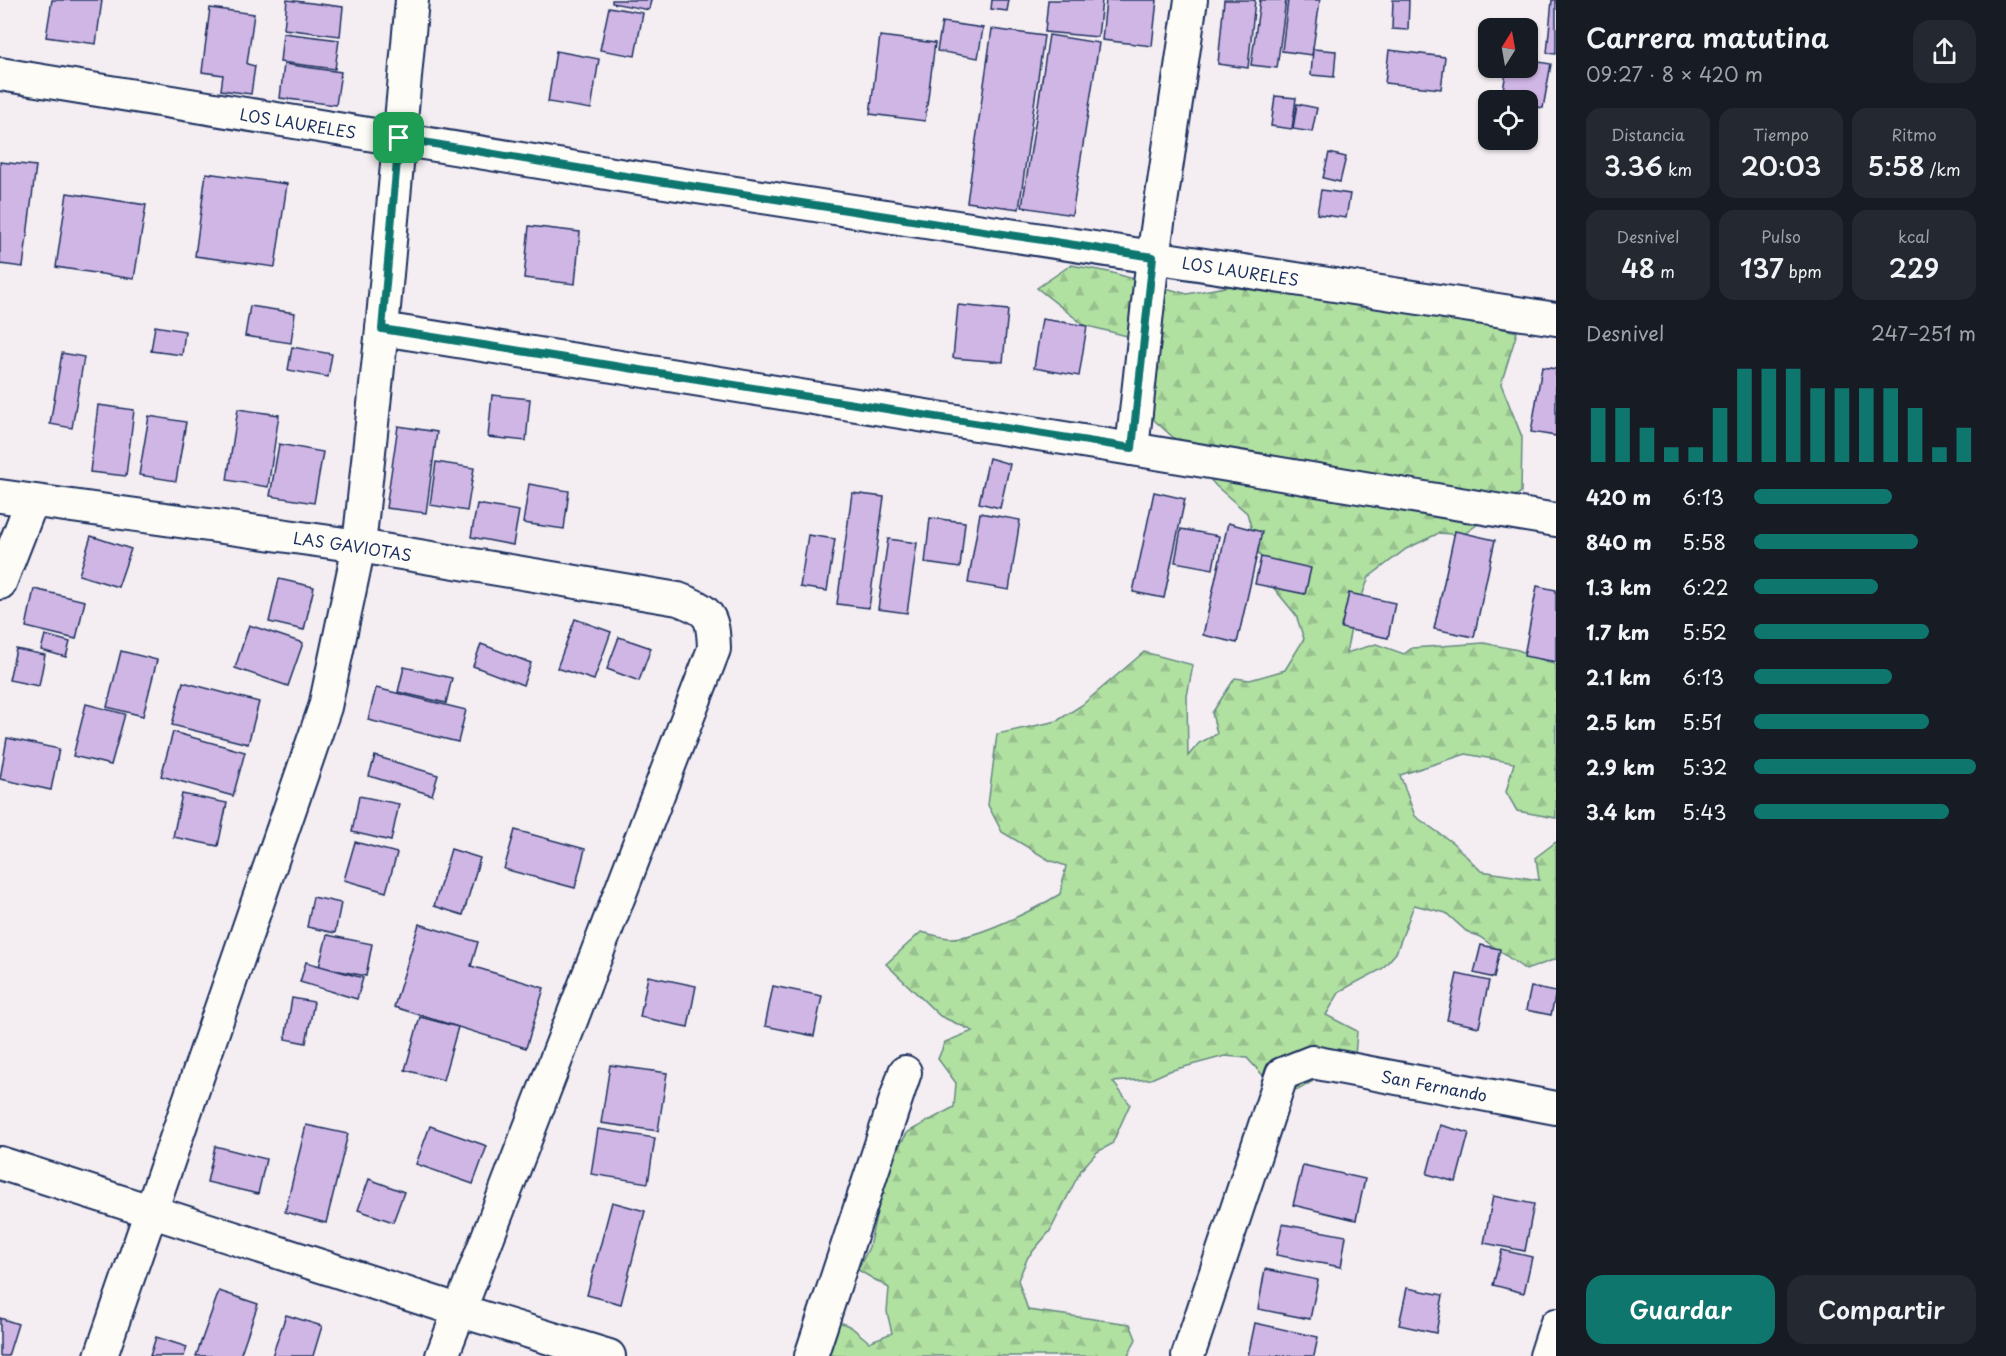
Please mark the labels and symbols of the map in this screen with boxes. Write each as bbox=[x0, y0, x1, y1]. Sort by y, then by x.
north arrow bbox=[1478, 18, 1538, 78]
street label: LOS LAURELES bbox=[238, 101, 358, 144]
pin bbox=[373, 112, 424, 163]
street label: LOS LAURELES bbox=[1181, 250, 1300, 291]
street label: LAS GAVIOTAS bbox=[292, 525, 413, 567]
street label: San Fernando bbox=[1379, 1063, 1489, 1107]

